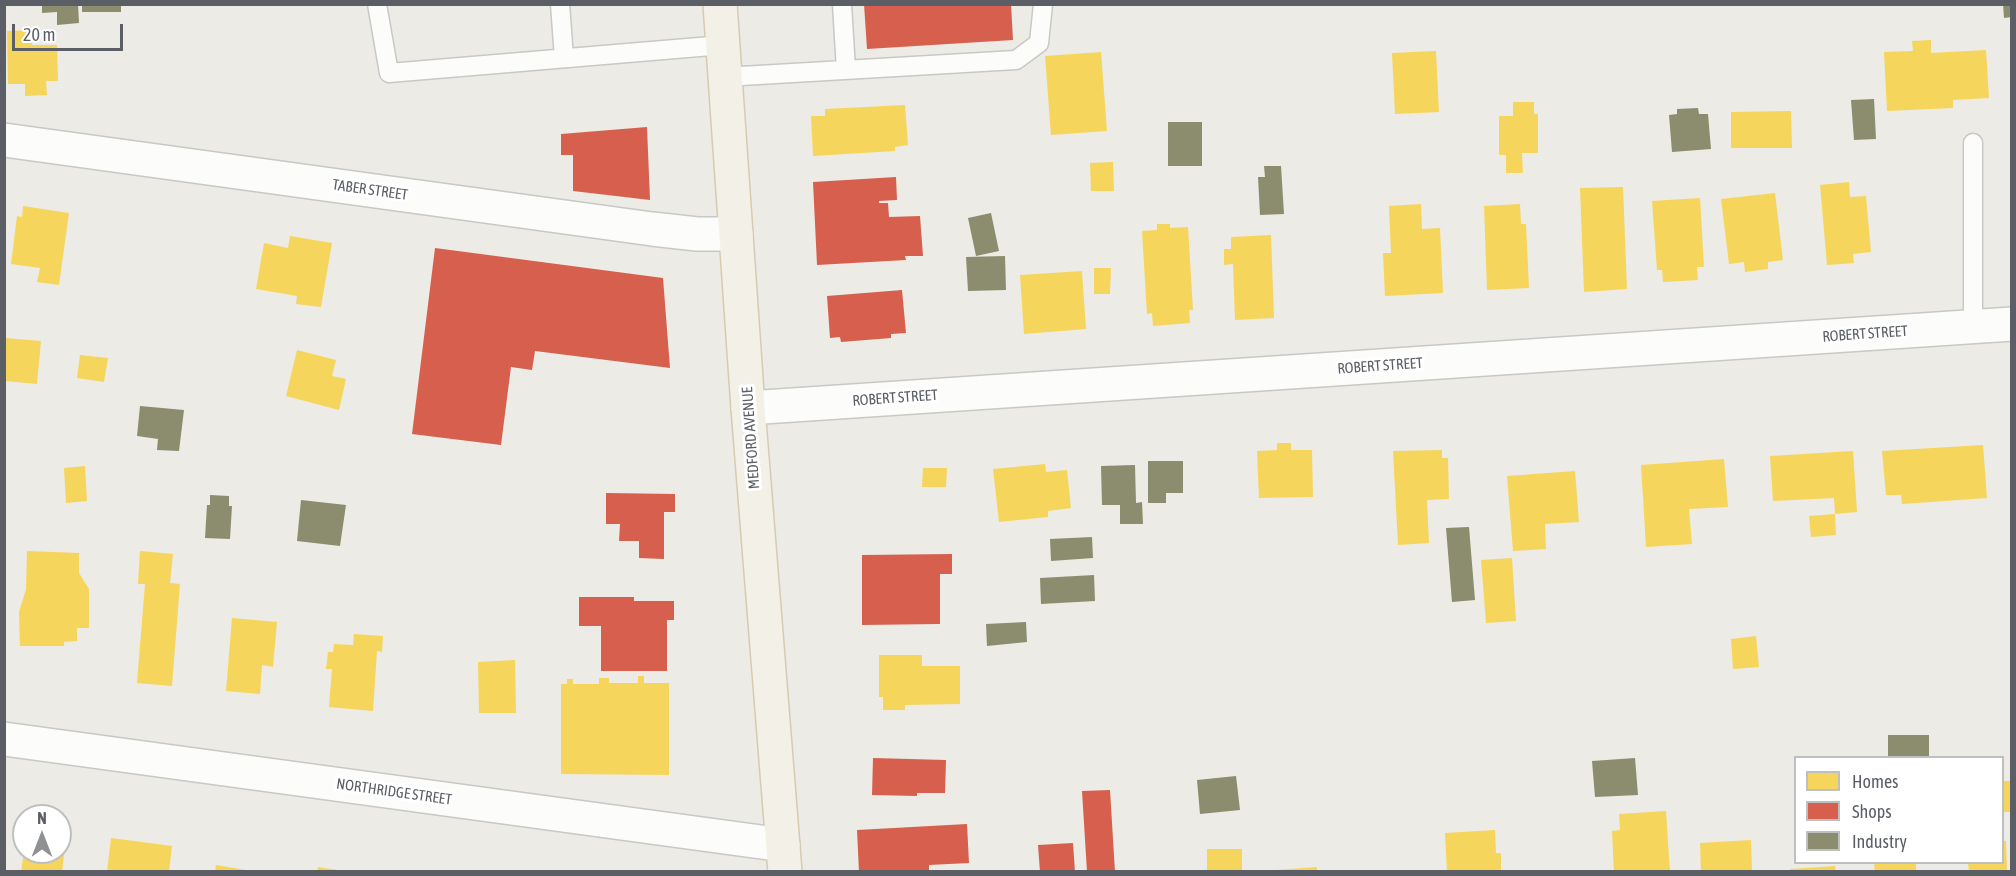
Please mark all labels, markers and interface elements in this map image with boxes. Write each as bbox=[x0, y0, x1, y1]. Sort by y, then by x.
scale bar bbox=[15, 12, 126, 50]
text: 20 m bbox=[23, 24, 55, 45]
street label: TABER STREET bbox=[331, 176, 409, 204]
street label: ROBERT STREET bbox=[1822, 322, 1908, 346]
street label: ROBERT STREET bbox=[1337, 354, 1423, 378]
street label: MEDFORD AVENUE bbox=[738, 386, 764, 490]
street label: ROBERT STREET bbox=[852, 386, 938, 410]
legend bbox=[1794, 756, 2004, 864]
text: Homes bbox=[1852, 771, 1898, 792]
street label: NORTHRIDGE STREET bbox=[335, 775, 453, 809]
text: Shops bbox=[1852, 801, 1892, 822]
north arrow bbox=[12, 804, 72, 864]
text: N bbox=[37, 809, 47, 827]
text: Industry bbox=[1852, 831, 1907, 852]

